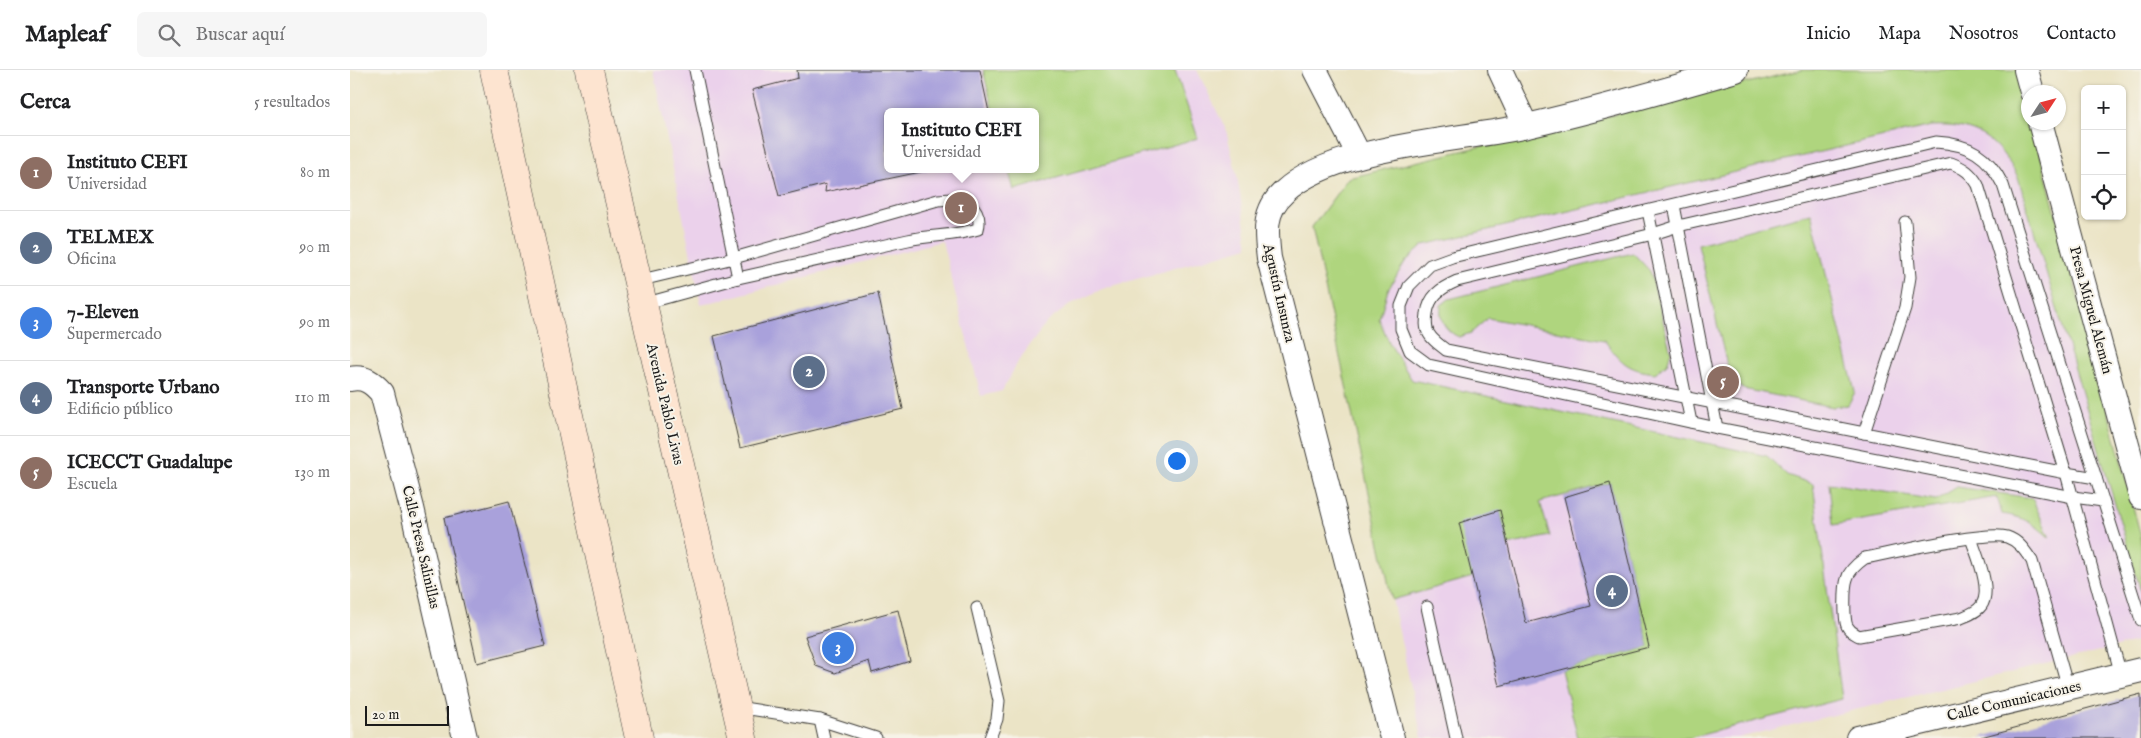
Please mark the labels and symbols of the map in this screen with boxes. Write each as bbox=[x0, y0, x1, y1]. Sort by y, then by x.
north arrow bbox=[2021, 85, 2066, 130]
pin: 1 bbox=[945, 189, 977, 227]
street label: Agustín Insunza bbox=[1258, 241, 1300, 345]
street label: Presa Miguel Alemán bbox=[2065, 244, 2117, 376]
street label: Avenida Pablo Livas bbox=[642, 340, 688, 467]
pin: 2 bbox=[793, 353, 825, 391]
pin: 5 bbox=[1707, 363, 1739, 401]
your location bbox=[1164, 448, 1190, 474]
street label: Calle Presa Salinillas bbox=[398, 484, 444, 610]
pin: 4 bbox=[1596, 572, 1628, 610]
pin: 3 bbox=[822, 629, 854, 667]
street label: Calle Comunicaciones bbox=[1945, 676, 2083, 726]
scale bar bbox=[365, 703, 449, 726]

